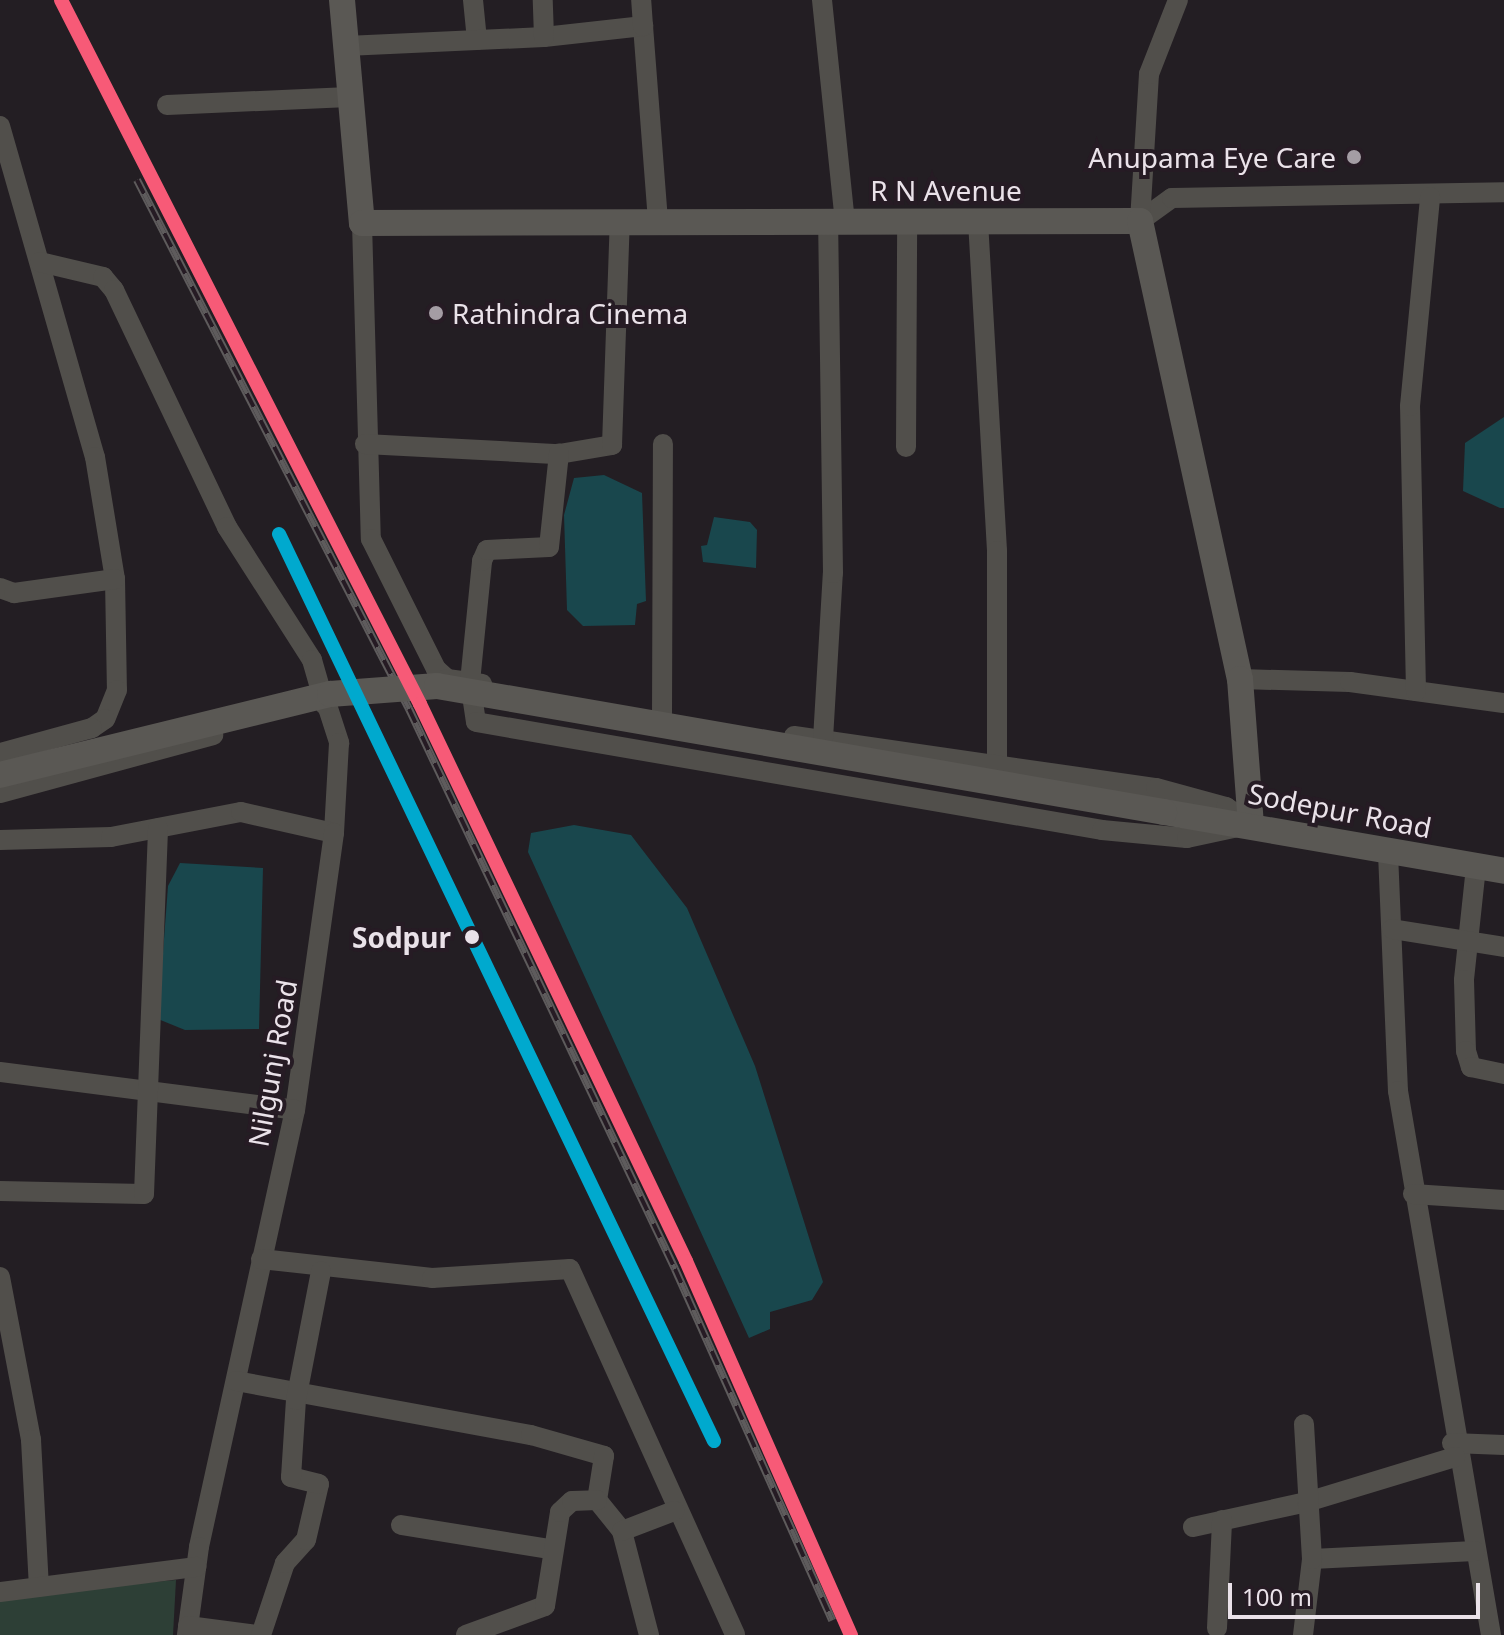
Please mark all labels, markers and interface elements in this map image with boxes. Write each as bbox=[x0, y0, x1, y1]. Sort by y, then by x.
place label: Anupama Eye Care bbox=[1088, 140, 1336, 174]
marker: Anupama Eye Care bbox=[1343, 146, 1365, 168]
street label: R N Avenue bbox=[870, 173, 1022, 207]
place label: Rathindra Cinema bbox=[452, 296, 688, 330]
marker: Rathindra Cinema bbox=[427, 304, 445, 322]
street label: Sodepur Road bbox=[1246, 776, 1434, 844]
place label: Sodpur bbox=[352, 920, 451, 954]
marker: Sodpur bbox=[458, 923, 486, 951]
street label: Nilgunj Road bbox=[241, 977, 303, 1149]
scale bar bbox=[1232, 1567, 1484, 1617]
text: 100 m bbox=[1242, 1580, 1312, 1613]

